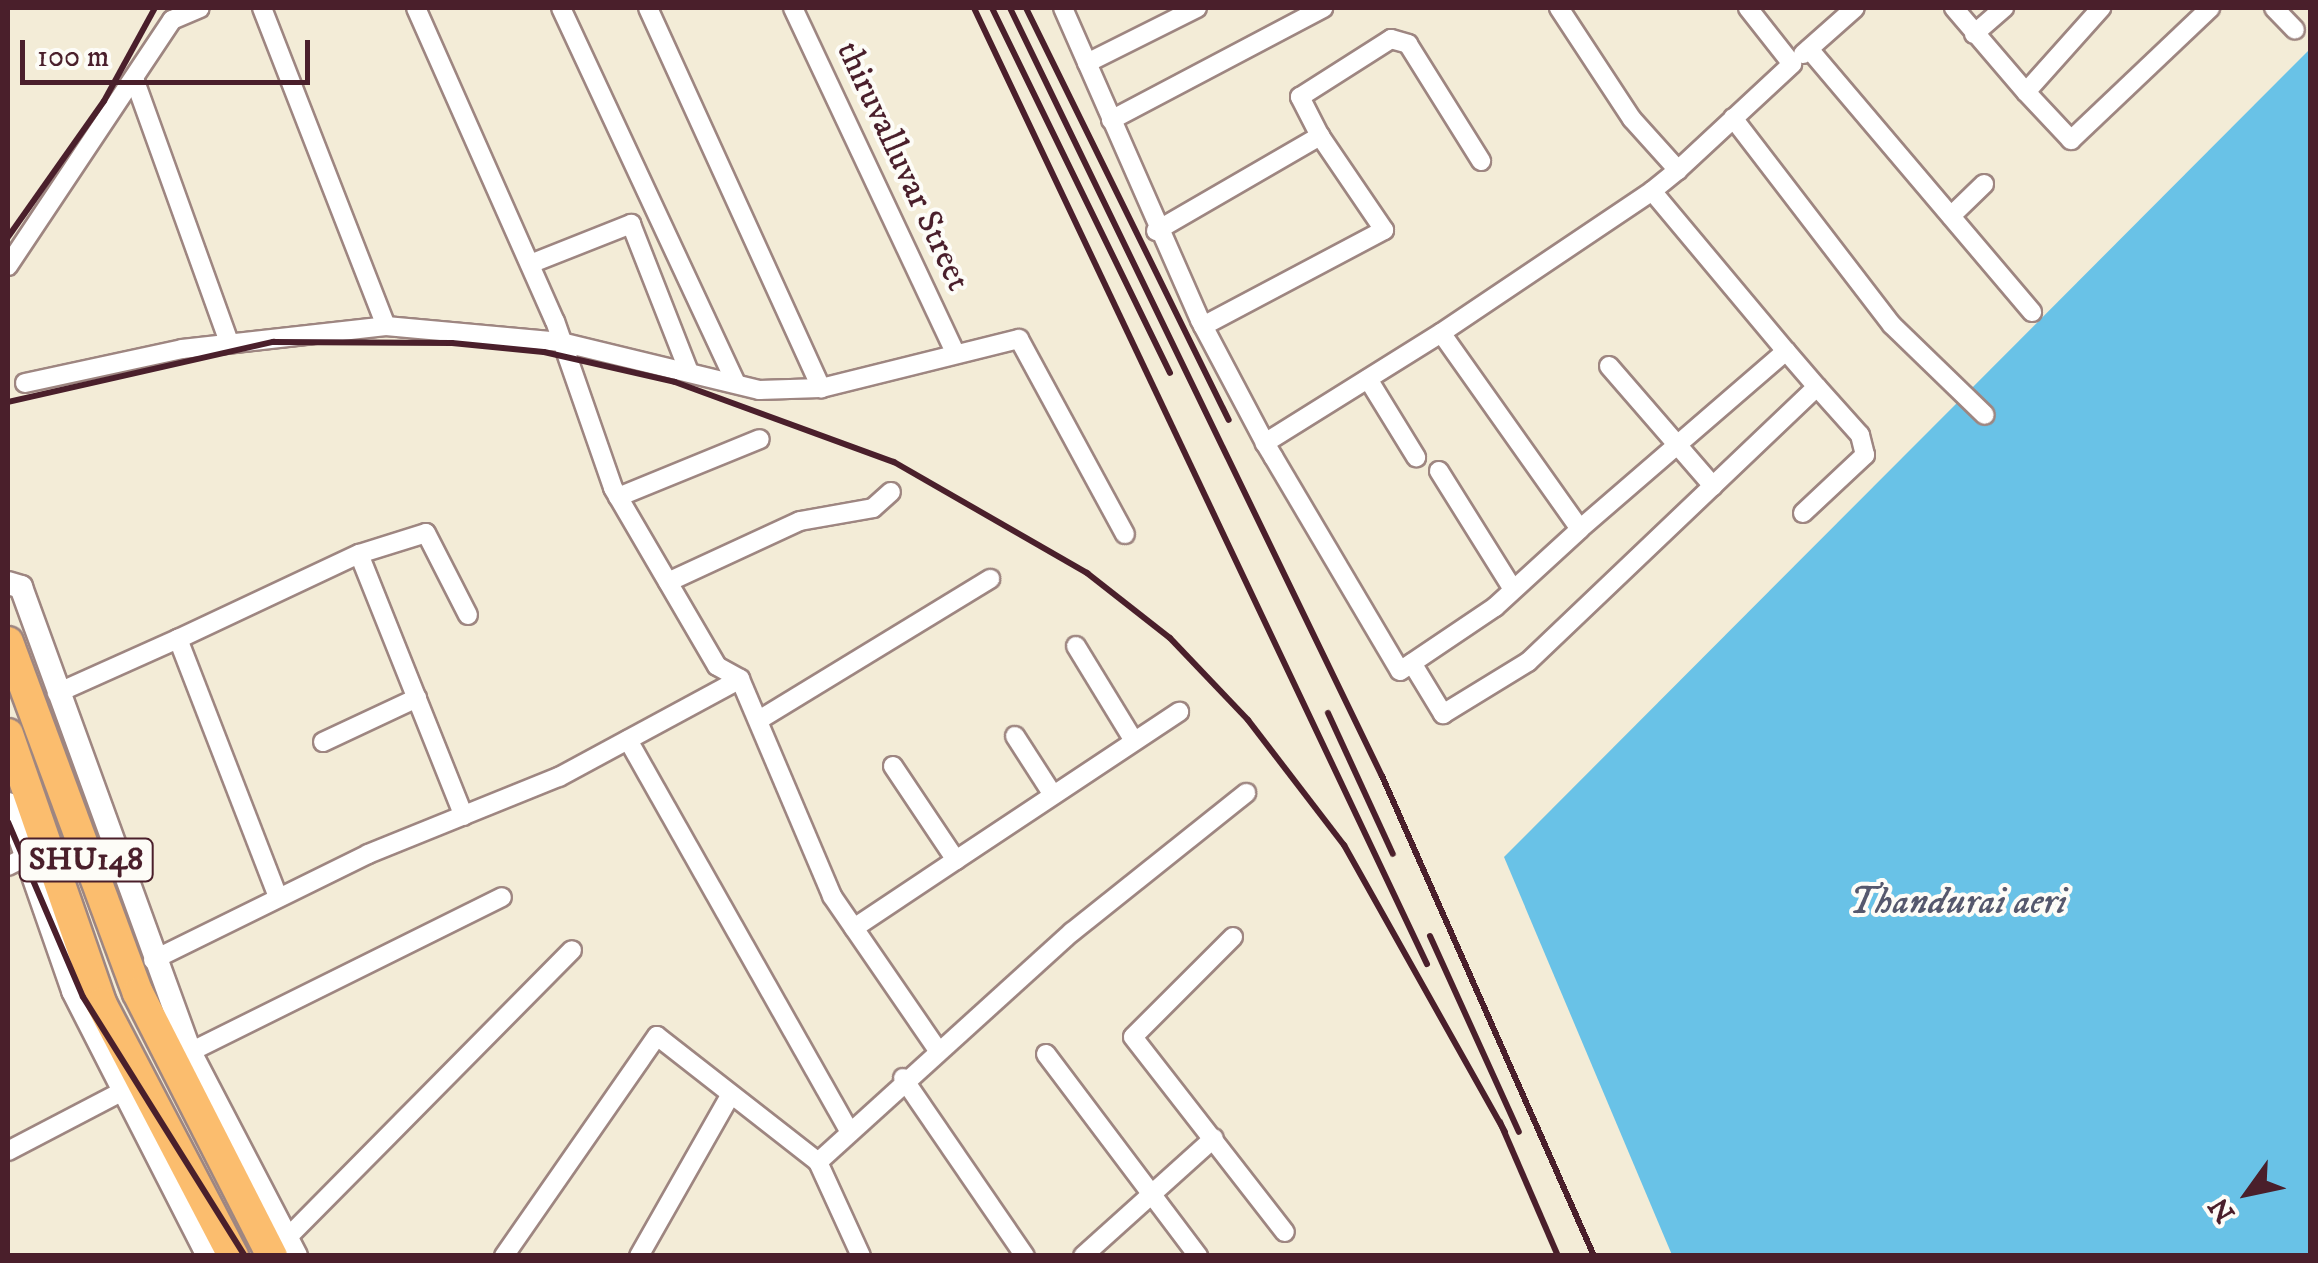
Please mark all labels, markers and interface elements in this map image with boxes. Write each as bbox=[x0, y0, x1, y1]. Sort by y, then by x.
scale bar bbox=[25, 20, 315, 82]
street label: thiruvalluvar Street bbox=[827, 35, 979, 297]
text: 100 m bbox=[37, 39, 109, 76]
road number: SHU148 bbox=[18, 833, 154, 887]
water label: Thandurai aeri bbox=[1849, 880, 2067, 926]
north arrow bbox=[2198, 1143, 2298, 1243]
text: N bbox=[2201, 1190, 2243, 1229]

